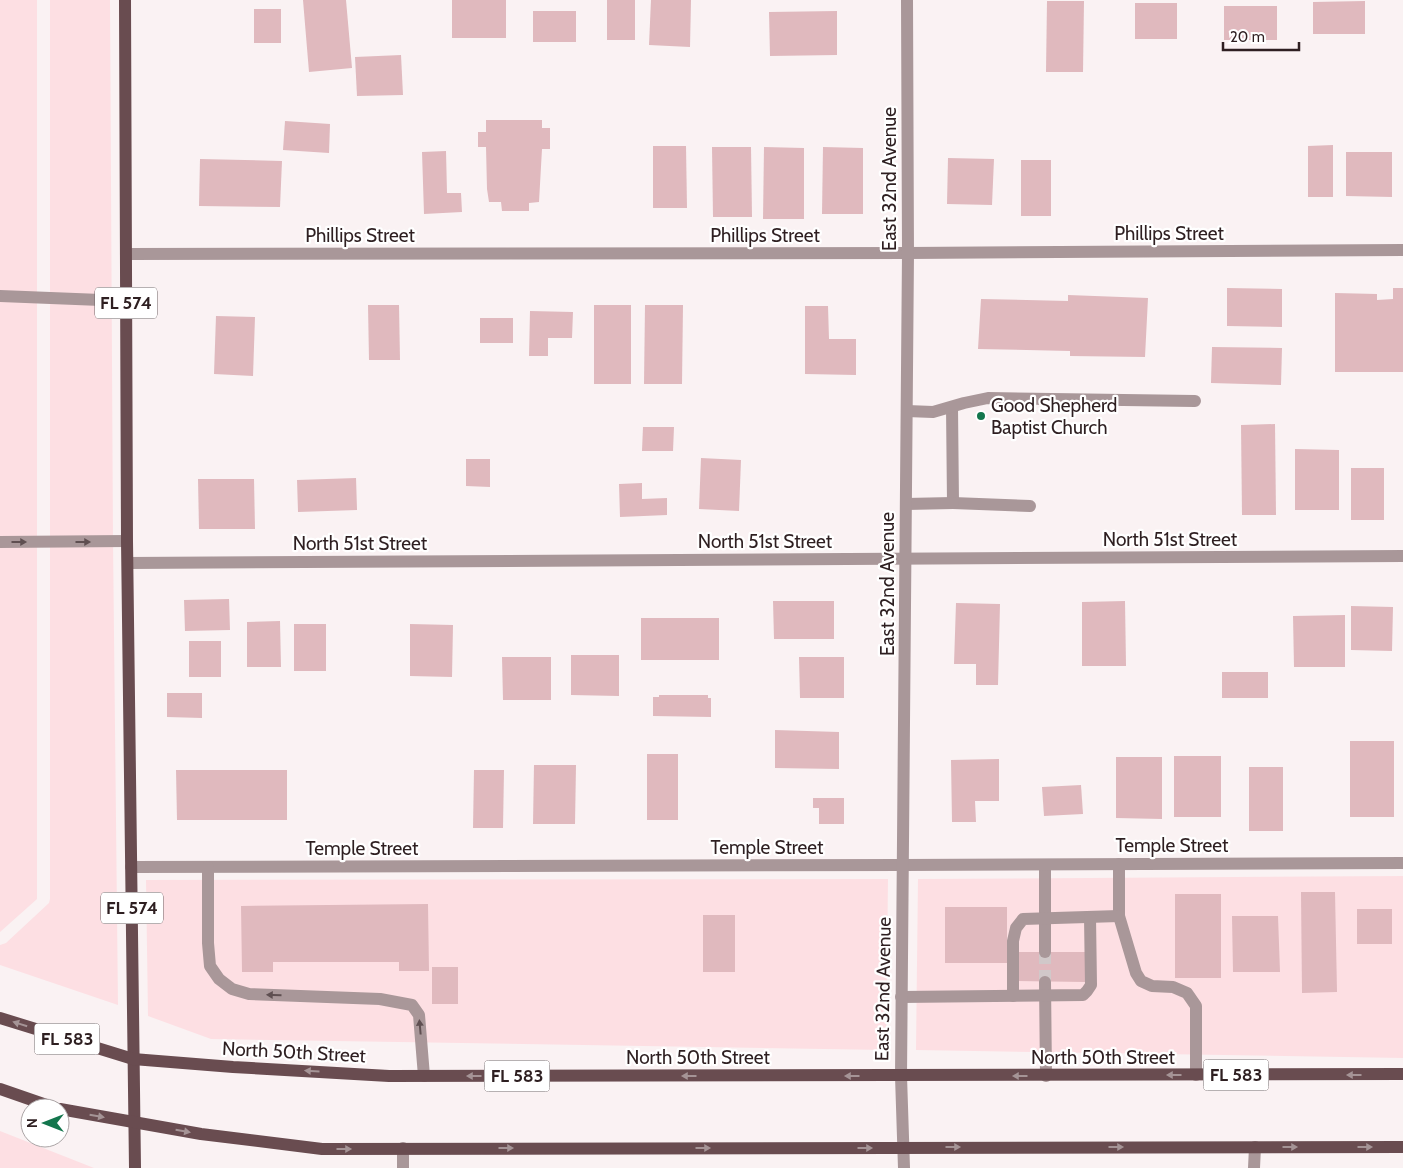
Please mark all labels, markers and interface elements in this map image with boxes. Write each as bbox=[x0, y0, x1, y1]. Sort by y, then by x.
scale bar bbox=[1223, 20, 1299, 52]
text: 20 m bbox=[1230, 28, 1265, 46]
street label: East 32nd Avenue bbox=[878, 107, 901, 251]
street label: Phillips Street bbox=[1114, 222, 1224, 245]
street label: Phillips Street bbox=[305, 224, 415, 247]
street label: Phillips Street bbox=[710, 224, 820, 247]
road number: FL 574 bbox=[95, 288, 157, 318]
place label: Good Shepherd Baptist Church bbox=[991, 394, 1117, 439]
marker: Good Shepherd Baptist Church bbox=[975, 410, 987, 422]
street label: East 32nd Avenue bbox=[876, 512, 899, 656]
street label: North 51st Street bbox=[1103, 528, 1238, 551]
street label: North 51st Street bbox=[698, 530, 833, 553]
street label: North 51st Street bbox=[293, 532, 428, 555]
one-way arrow bbox=[12, 538, 28, 546]
one-way arrow bbox=[75, 538, 91, 546]
street label: Temple Street bbox=[1116, 834, 1229, 857]
street label: Temple Street bbox=[711, 836, 824, 859]
street label: Temple Street bbox=[306, 837, 419, 860]
road number: FL 574 bbox=[101, 892, 163, 924]
street label: East 32nd Avenue bbox=[870, 916, 896, 1061]
one-way arrow bbox=[266, 990, 282, 998]
one-way arrow bbox=[415, 1019, 423, 1035]
one-way arrow bbox=[12, 1020, 27, 1028]
road number: FL 583 bbox=[34, 1024, 100, 1054]
street label: North 50th Street bbox=[222, 1037, 367, 1067]
street label: North 50th Street bbox=[626, 1046, 771, 1069]
street label: North 50th Street bbox=[1031, 1046, 1176, 1069]
road number: FL 583 bbox=[484, 1060, 550, 1092]
road number: FL 583 bbox=[1204, 1060, 1268, 1090]
one-way arrow bbox=[304, 1067, 320, 1075]
one-way arrow bbox=[1166, 1071, 1182, 1079]
one-way arrow bbox=[1346, 1071, 1362, 1079]
one-way arrow bbox=[466, 1072, 482, 1080]
one-way arrow bbox=[681, 1072, 697, 1080]
one-way arrow bbox=[844, 1072, 860, 1080]
one-way arrow bbox=[1012, 1072, 1028, 1080]
north arrow bbox=[20, 1098, 70, 1148]
one-way arrow bbox=[90, 1112, 106, 1120]
text: N bbox=[23, 1118, 41, 1128]
one-way arrow bbox=[175, 1128, 191, 1136]
one-way arrow bbox=[945, 1143, 961, 1151]
one-way arrow bbox=[1108, 1143, 1124, 1151]
one-way arrow bbox=[1283, 1143, 1299, 1151]
one-way arrow bbox=[1357, 1143, 1373, 1151]
one-way arrow bbox=[499, 1144, 515, 1152]
one-way arrow bbox=[695, 1144, 711, 1152]
one-way arrow bbox=[857, 1144, 873, 1152]
one-way arrow bbox=[336, 1145, 352, 1153]

